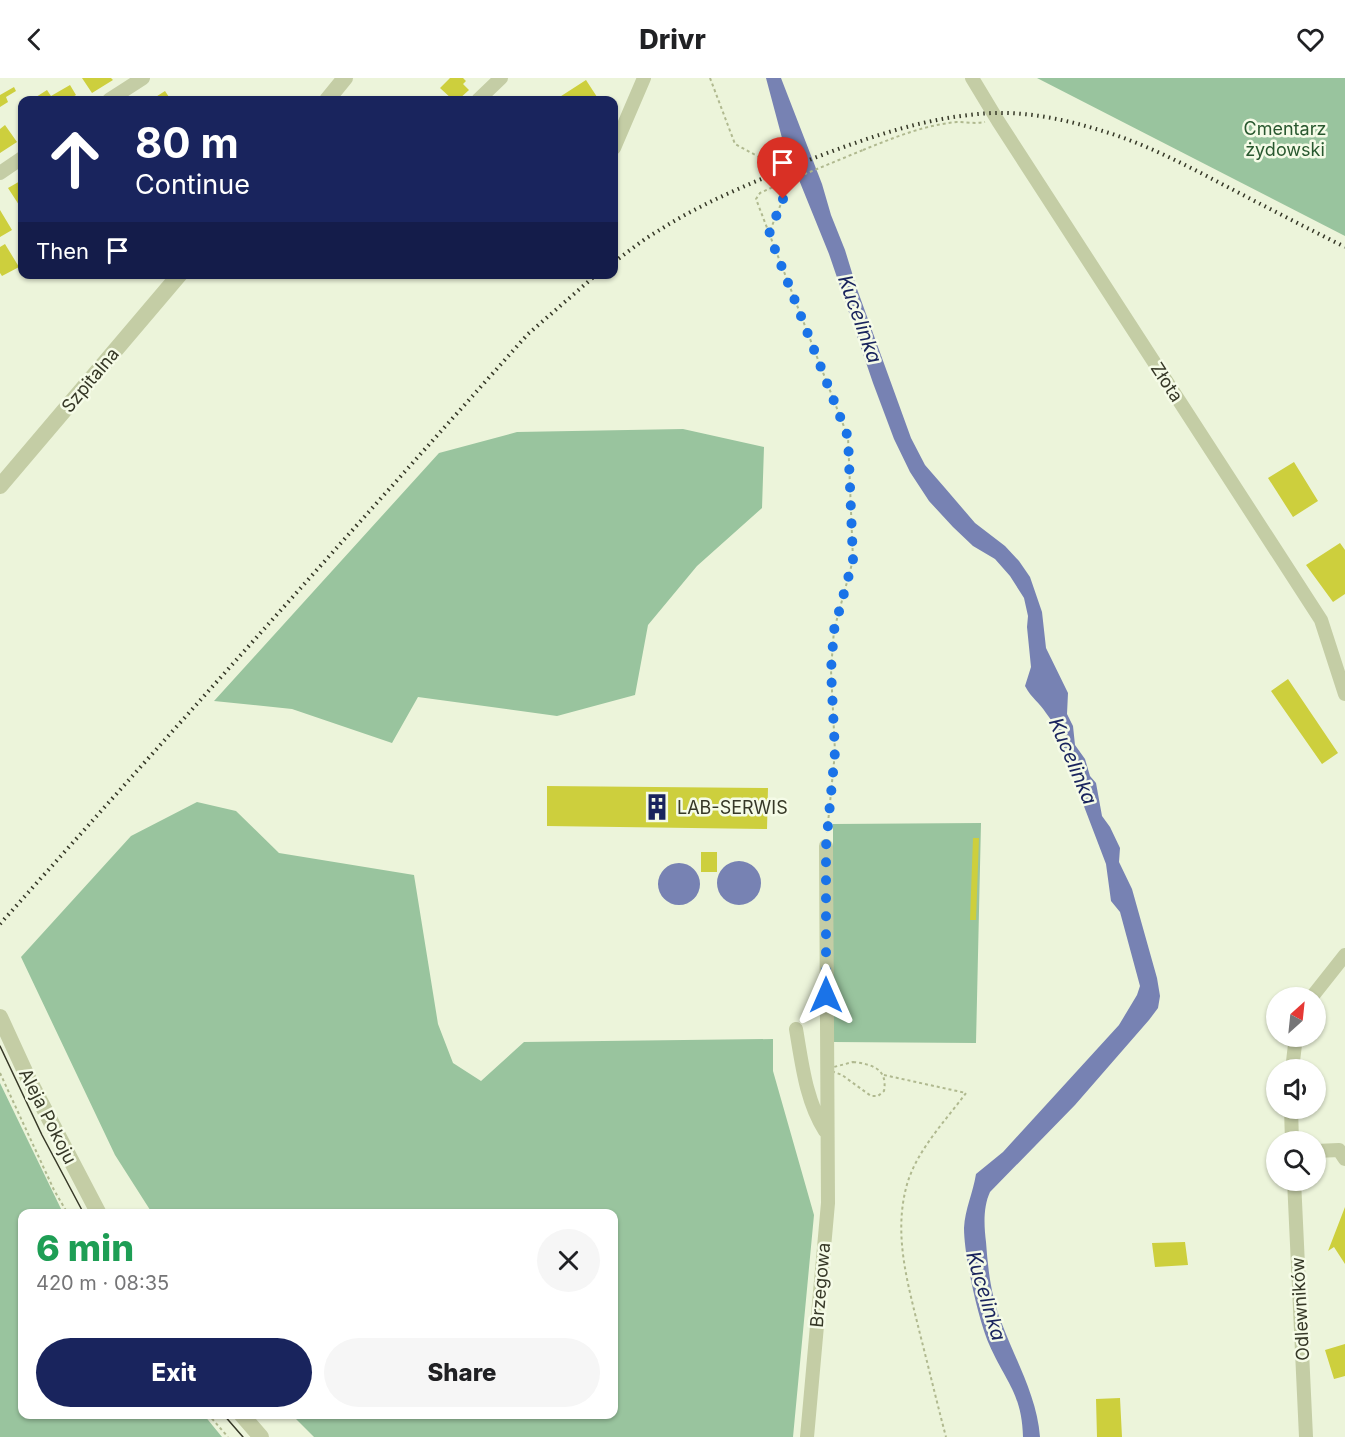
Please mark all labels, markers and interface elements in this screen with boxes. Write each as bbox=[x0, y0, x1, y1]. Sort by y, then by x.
icon: back bbox=[18, 23, 51, 56]
text: Drivr bbox=[639, 23, 706, 56]
icon: heart bbox=[1294, 23, 1327, 56]
text: 80 m bbox=[135, 117, 239, 168]
park label: Cmentarz żydowski bbox=[1244, 118, 1326, 160]
icon: ahead bbox=[36, 120, 114, 198]
pin bbox=[757, 137, 808, 199]
icon: arrive bbox=[766, 146, 799, 179]
text: Continue bbox=[135, 168, 250, 201]
icon: arrive bbox=[101, 234, 134, 267]
text: Then bbox=[36, 238, 89, 264]
water label: Kucelinka bbox=[833, 272, 887, 366]
street label: Szpitalna bbox=[57, 343, 123, 417]
street label: Złota bbox=[1147, 358, 1187, 406]
water label: Kucelinka bbox=[1044, 714, 1102, 808]
building icon: LAB-SERWIS bbox=[642, 792, 672, 822]
place label: LAB-SERWIS bbox=[677, 797, 788, 818]
position arrow bbox=[794, 963, 858, 1027]
north arrow bbox=[1266, 987, 1326, 1047]
map controls bbox=[1266, 987, 1326, 1191]
button: sound bbox=[1266, 1059, 1326, 1119]
street label: Aleja Pokoju bbox=[15, 1065, 81, 1167]
button: search bbox=[1266, 1131, 1326, 1191]
text: 6 min bbox=[36, 1226, 134, 1270]
button: close bbox=[537, 1229, 600, 1292]
street label: Brzegowa bbox=[806, 1242, 834, 1328]
water label: Kucelinka bbox=[961, 1249, 1011, 1343]
street label: Odlewników bbox=[1287, 1256, 1313, 1361]
text: 420 m · 08:35 bbox=[36, 1271, 169, 1295]
button: Exit bbox=[36, 1338, 312, 1407]
button: Share bbox=[324, 1338, 600, 1407]

